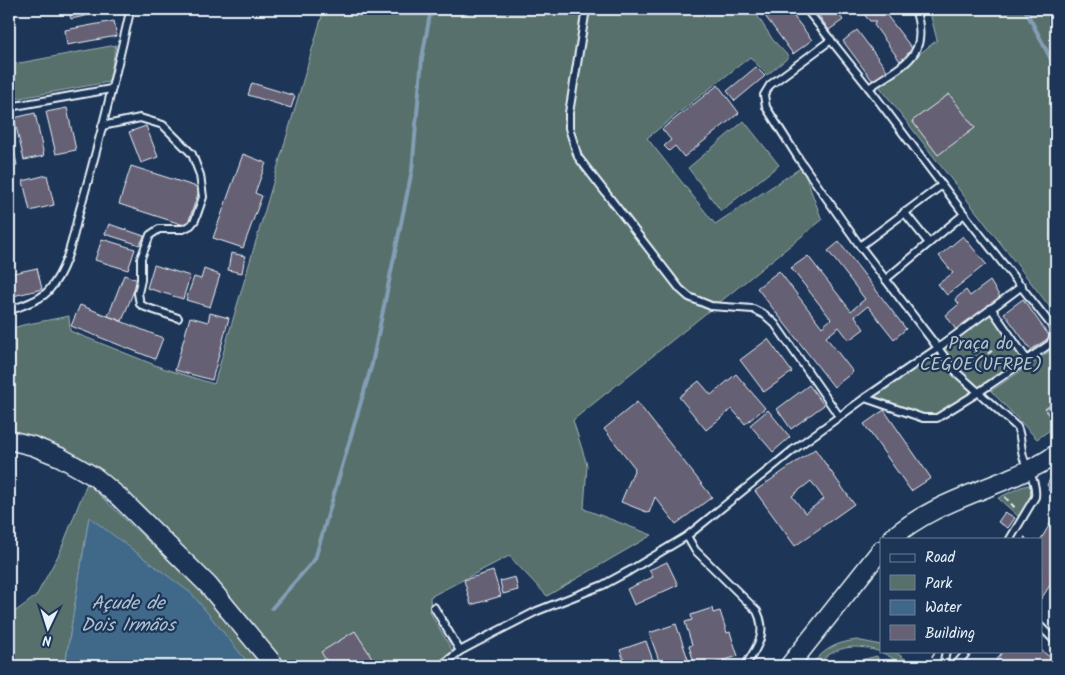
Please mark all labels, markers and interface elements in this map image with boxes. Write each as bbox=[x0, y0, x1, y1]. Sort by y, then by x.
park label: Praça do CEGOE(UFRPE) bbox=[920, 330, 1042, 380]
legend bbox=[880, 538, 1042, 652]
text: Road bbox=[925, 546, 956, 570]
text: Park bbox=[925, 572, 953, 596]
water label: Açude de Dois Irmãos bbox=[81, 589, 177, 641]
text: Water bbox=[925, 596, 962, 620]
north arrow bbox=[22, 602, 72, 652]
text: Building bbox=[925, 622, 975, 646]
text: N bbox=[42, 629, 52, 651]

